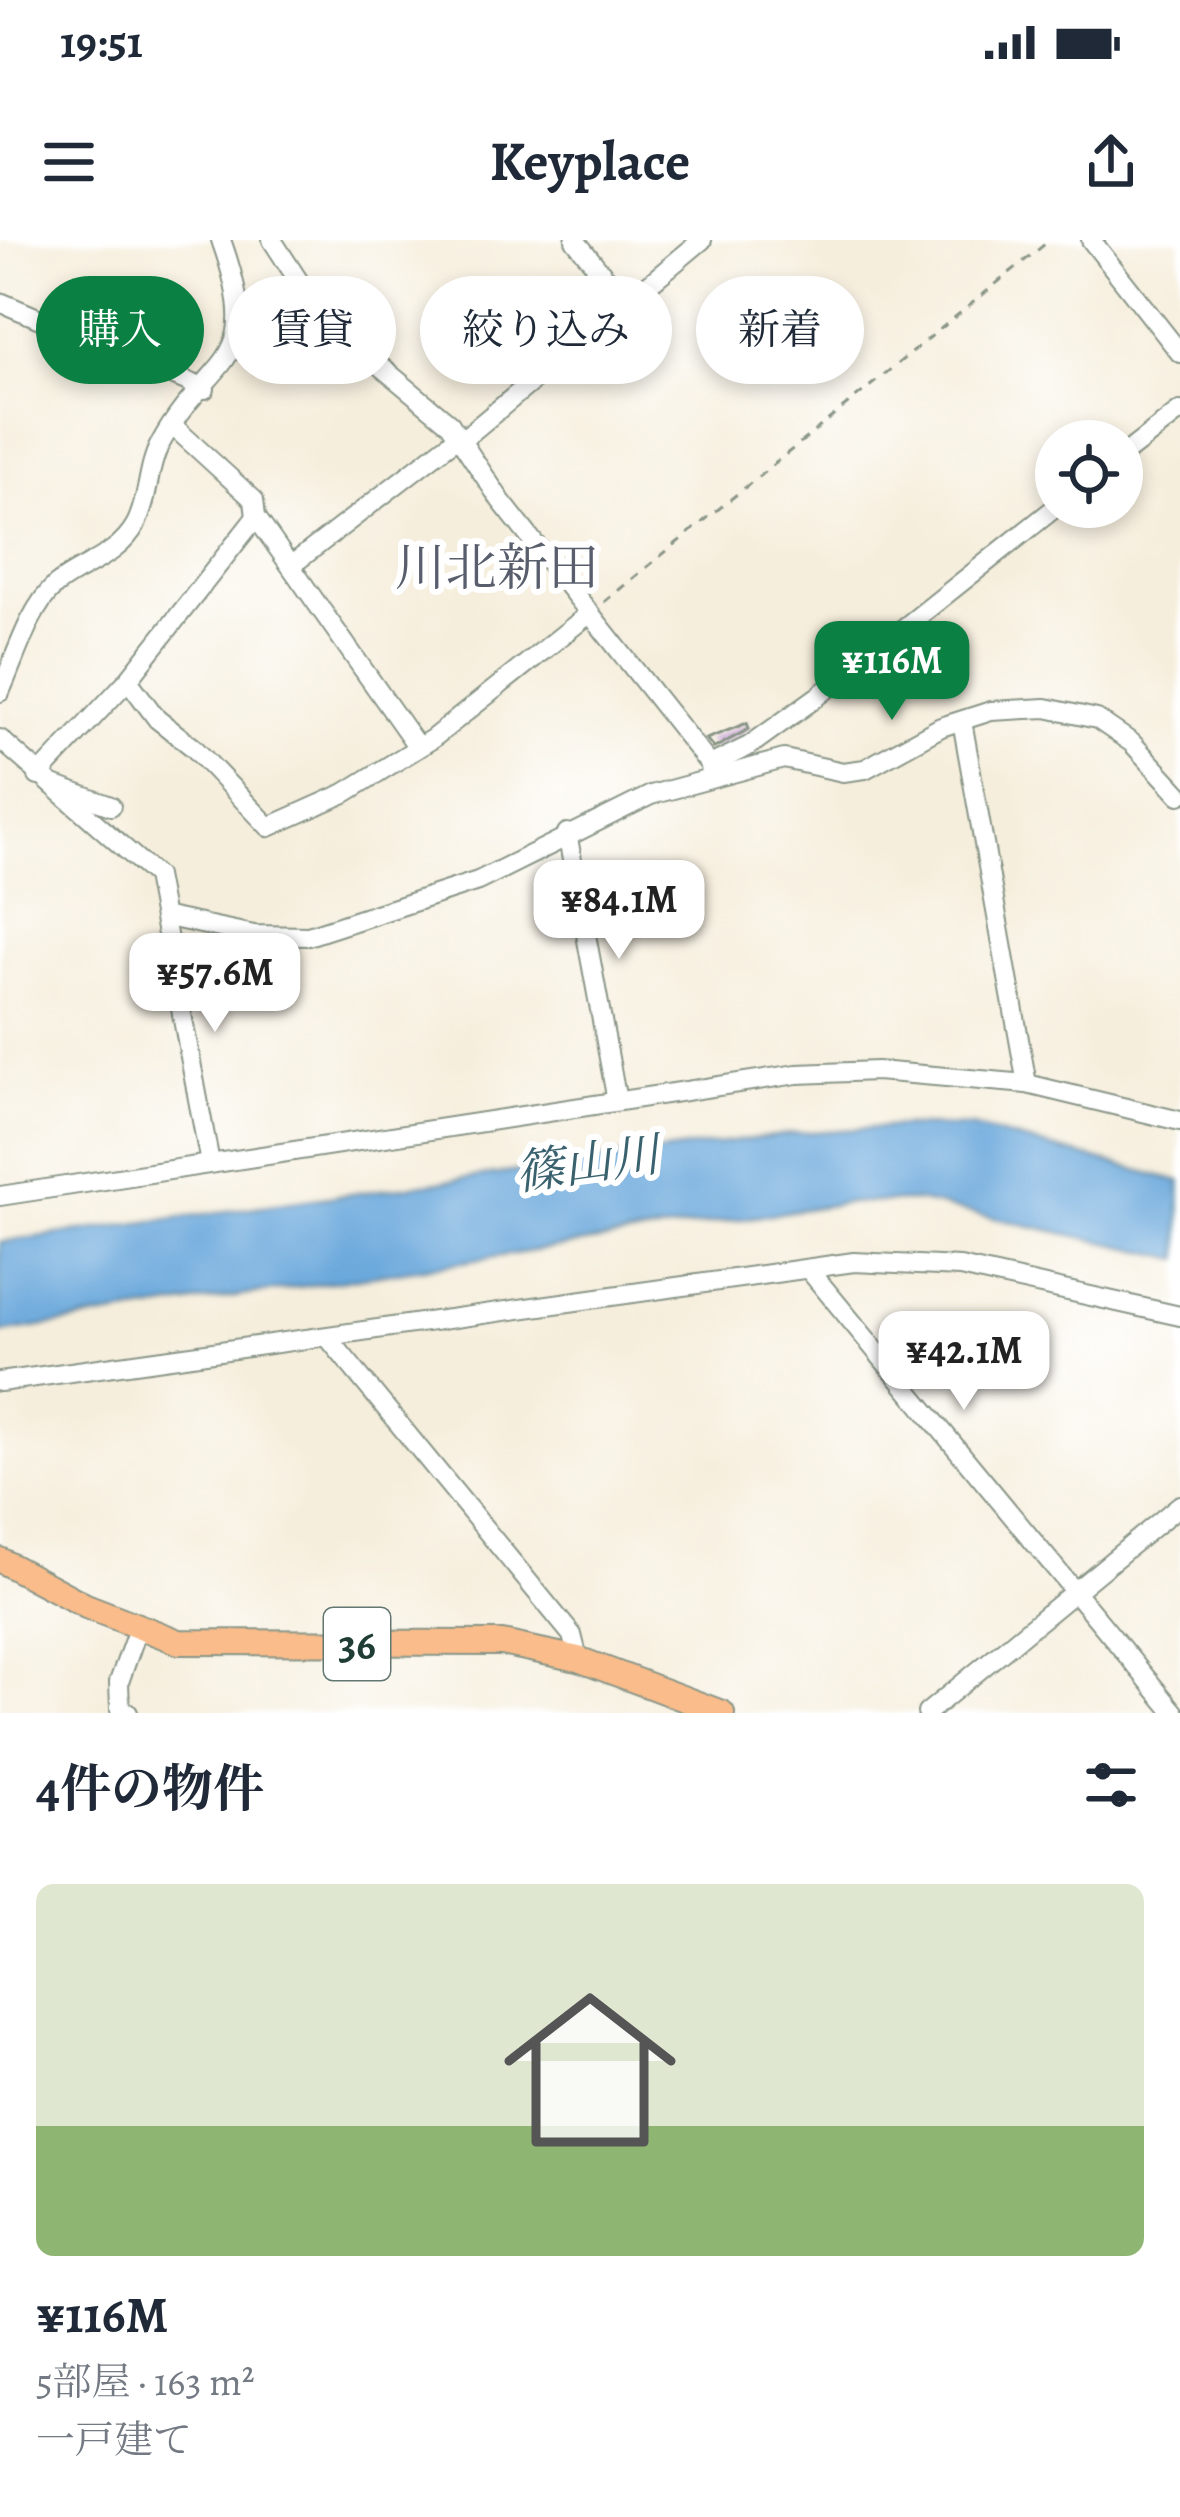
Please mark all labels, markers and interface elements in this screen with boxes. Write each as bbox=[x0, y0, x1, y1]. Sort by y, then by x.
text: 19:51 bbox=[60, 11, 143, 73]
text: Keyplace bbox=[490, 125, 690, 199]
icon: menu bbox=[36, 129, 102, 195]
icon: share bbox=[1078, 129, 1144, 195]
chip: 購入 bbox=[36, 276, 204, 384]
chip: 賃貸 bbox=[228, 276, 396, 384]
chip: 絞り込み bbox=[420, 276, 672, 384]
chip: 新着 bbox=[696, 276, 864, 384]
map controls bbox=[1035, 420, 1143, 528]
button: locate bbox=[1035, 420, 1143, 528]
district label: 川北新田 bbox=[395, 533, 599, 603]
pin: ¥116M bbox=[808, 621, 976, 723]
text: ¥116M bbox=[841, 633, 943, 686]
pin: ¥84.1M bbox=[521, 860, 717, 962]
text: ¥84.1M bbox=[561, 872, 677, 925]
pin: ¥57.6M bbox=[117, 933, 313, 1035]
text: ¥57.6M bbox=[156, 945, 274, 998]
water label: 篠山川 bbox=[511, 1121, 668, 1207]
pin: ¥42.1M bbox=[866, 1311, 1062, 1413]
text: ¥42.1M bbox=[905, 1323, 1023, 1376]
road number: 36 bbox=[324, 1608, 390, 1680]
icon: filters bbox=[1078, 1752, 1144, 1818]
text: 4件の物件 bbox=[36, 1754, 264, 1824]
icon: home bbox=[482, 1962, 698, 2178]
text: ¥116M bbox=[36, 2280, 169, 2350]
text: 5部屋 · 163 m² bbox=[36, 2355, 255, 2408]
text: 一戸建て bbox=[36, 2413, 192, 2466]

